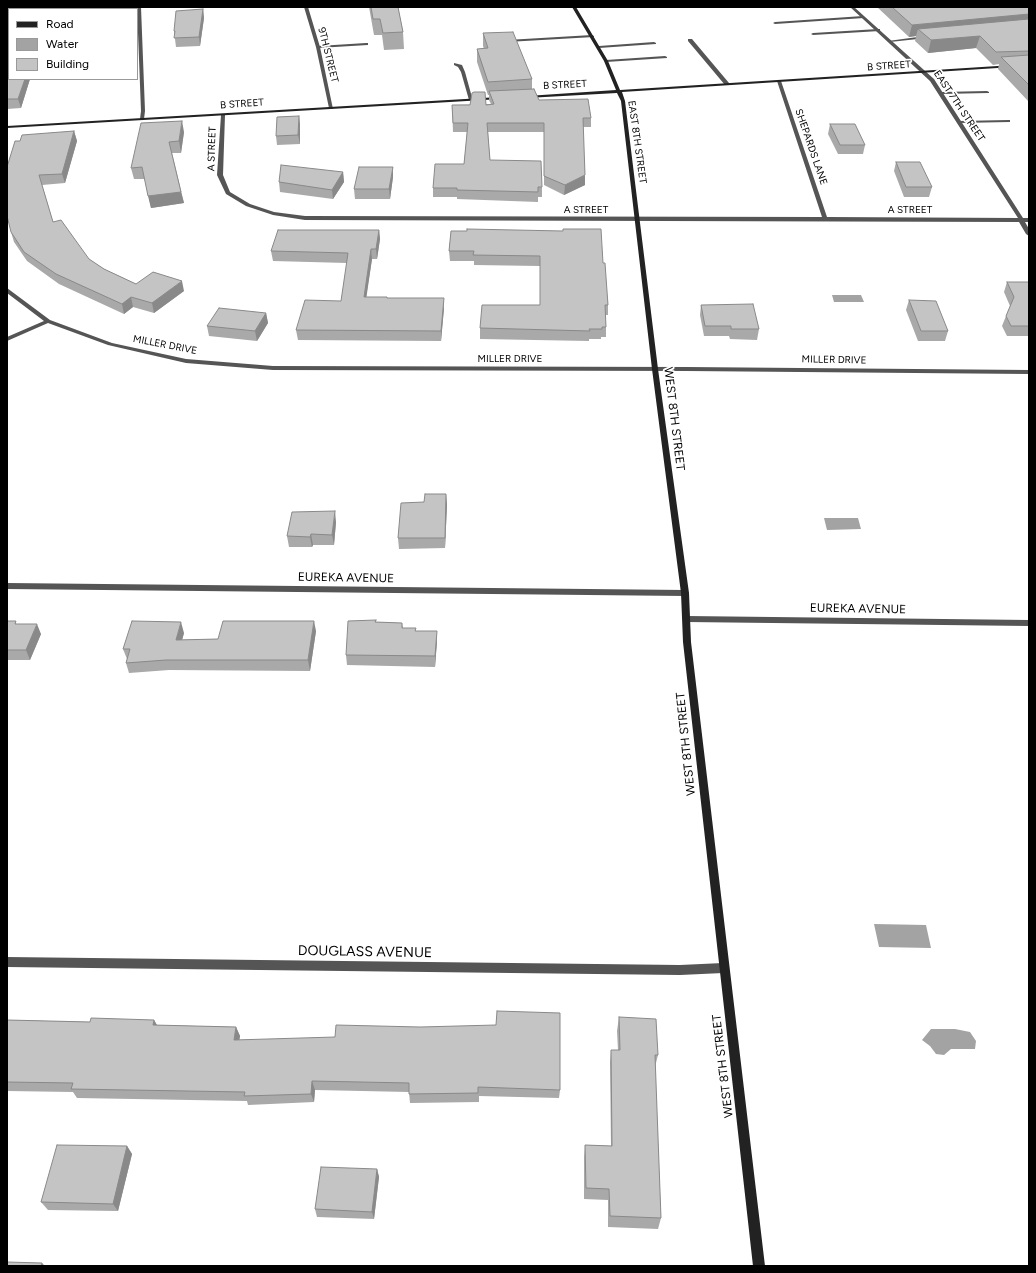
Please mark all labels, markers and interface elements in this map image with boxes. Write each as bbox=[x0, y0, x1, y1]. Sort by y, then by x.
legend bbox=[8, 8, 138, 80]
text: Road bbox=[46, 17, 74, 31]
street label: 9TH STREET bbox=[315, 26, 341, 84]
text: Water bbox=[46, 37, 78, 51]
text: Building bbox=[46, 57, 89, 71]
street label: B STREET bbox=[867, 58, 911, 74]
street label: EAST 7TH STREET bbox=[931, 68, 987, 144]
street label: B STREET bbox=[543, 78, 587, 92]
street label: B STREET bbox=[220, 96, 264, 112]
street label: EAST 8TH STREET bbox=[625, 100, 649, 184]
street label: SHEPARDS LANE bbox=[792, 107, 830, 187]
street label: A STREET bbox=[205, 127, 219, 171]
street label: A STREET bbox=[564, 204, 608, 216]
street label: A STREET bbox=[888, 204, 932, 216]
street label: MILLER DRIVE bbox=[132, 333, 198, 357]
street label: MILLER DRIVE bbox=[478, 353, 542, 365]
street label: MILLER DRIVE bbox=[801, 353, 867, 367]
street label: WEST 8TH STREET bbox=[661, 367, 687, 471]
street label: EUREKA AVENUE bbox=[298, 570, 394, 586]
street label: EUREKA AVENUE bbox=[810, 601, 906, 617]
street label: WEST 8TH STREET bbox=[673, 692, 699, 796]
street label: DOUGLASS AVENUE bbox=[298, 942, 432, 962]
street label: WEST 8TH STREET bbox=[710, 1014, 736, 1118]

